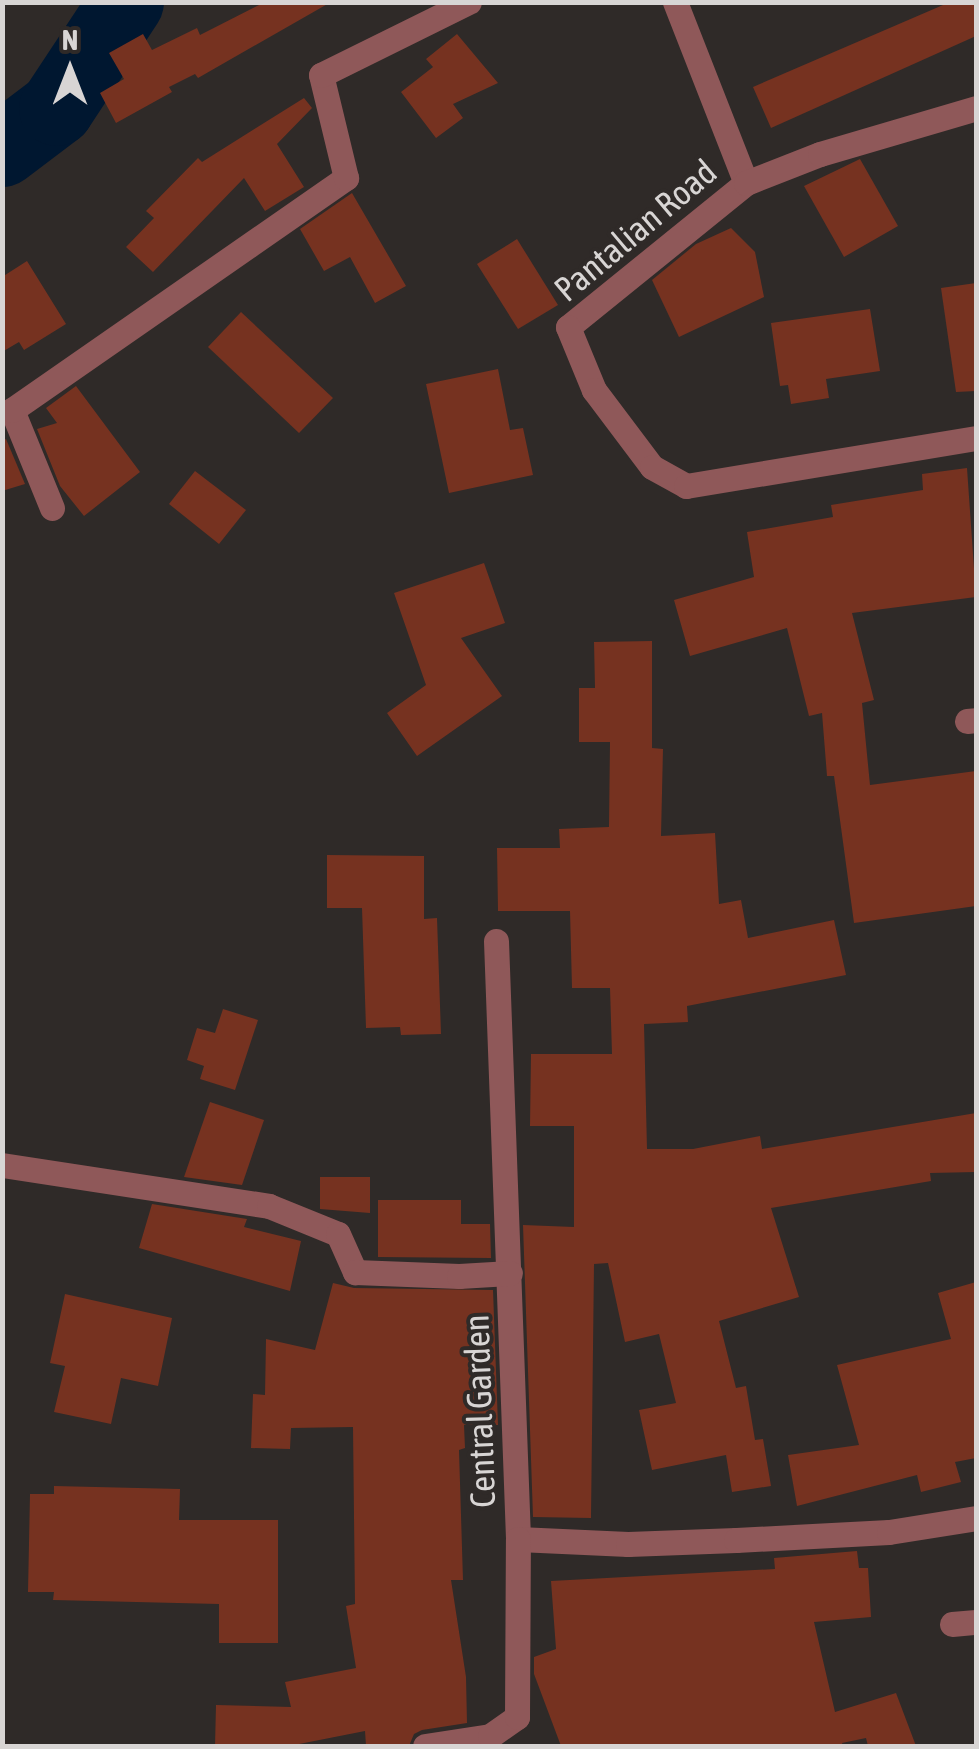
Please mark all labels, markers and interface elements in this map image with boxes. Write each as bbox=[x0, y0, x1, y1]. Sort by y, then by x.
north arrow bbox=[20, 20, 120, 120]
text: N bbox=[62, 24, 78, 56]
street label: Pantalian Road bbox=[546, 150, 724, 310]
street label: Central Garden bbox=[455, 1314, 503, 1508]

